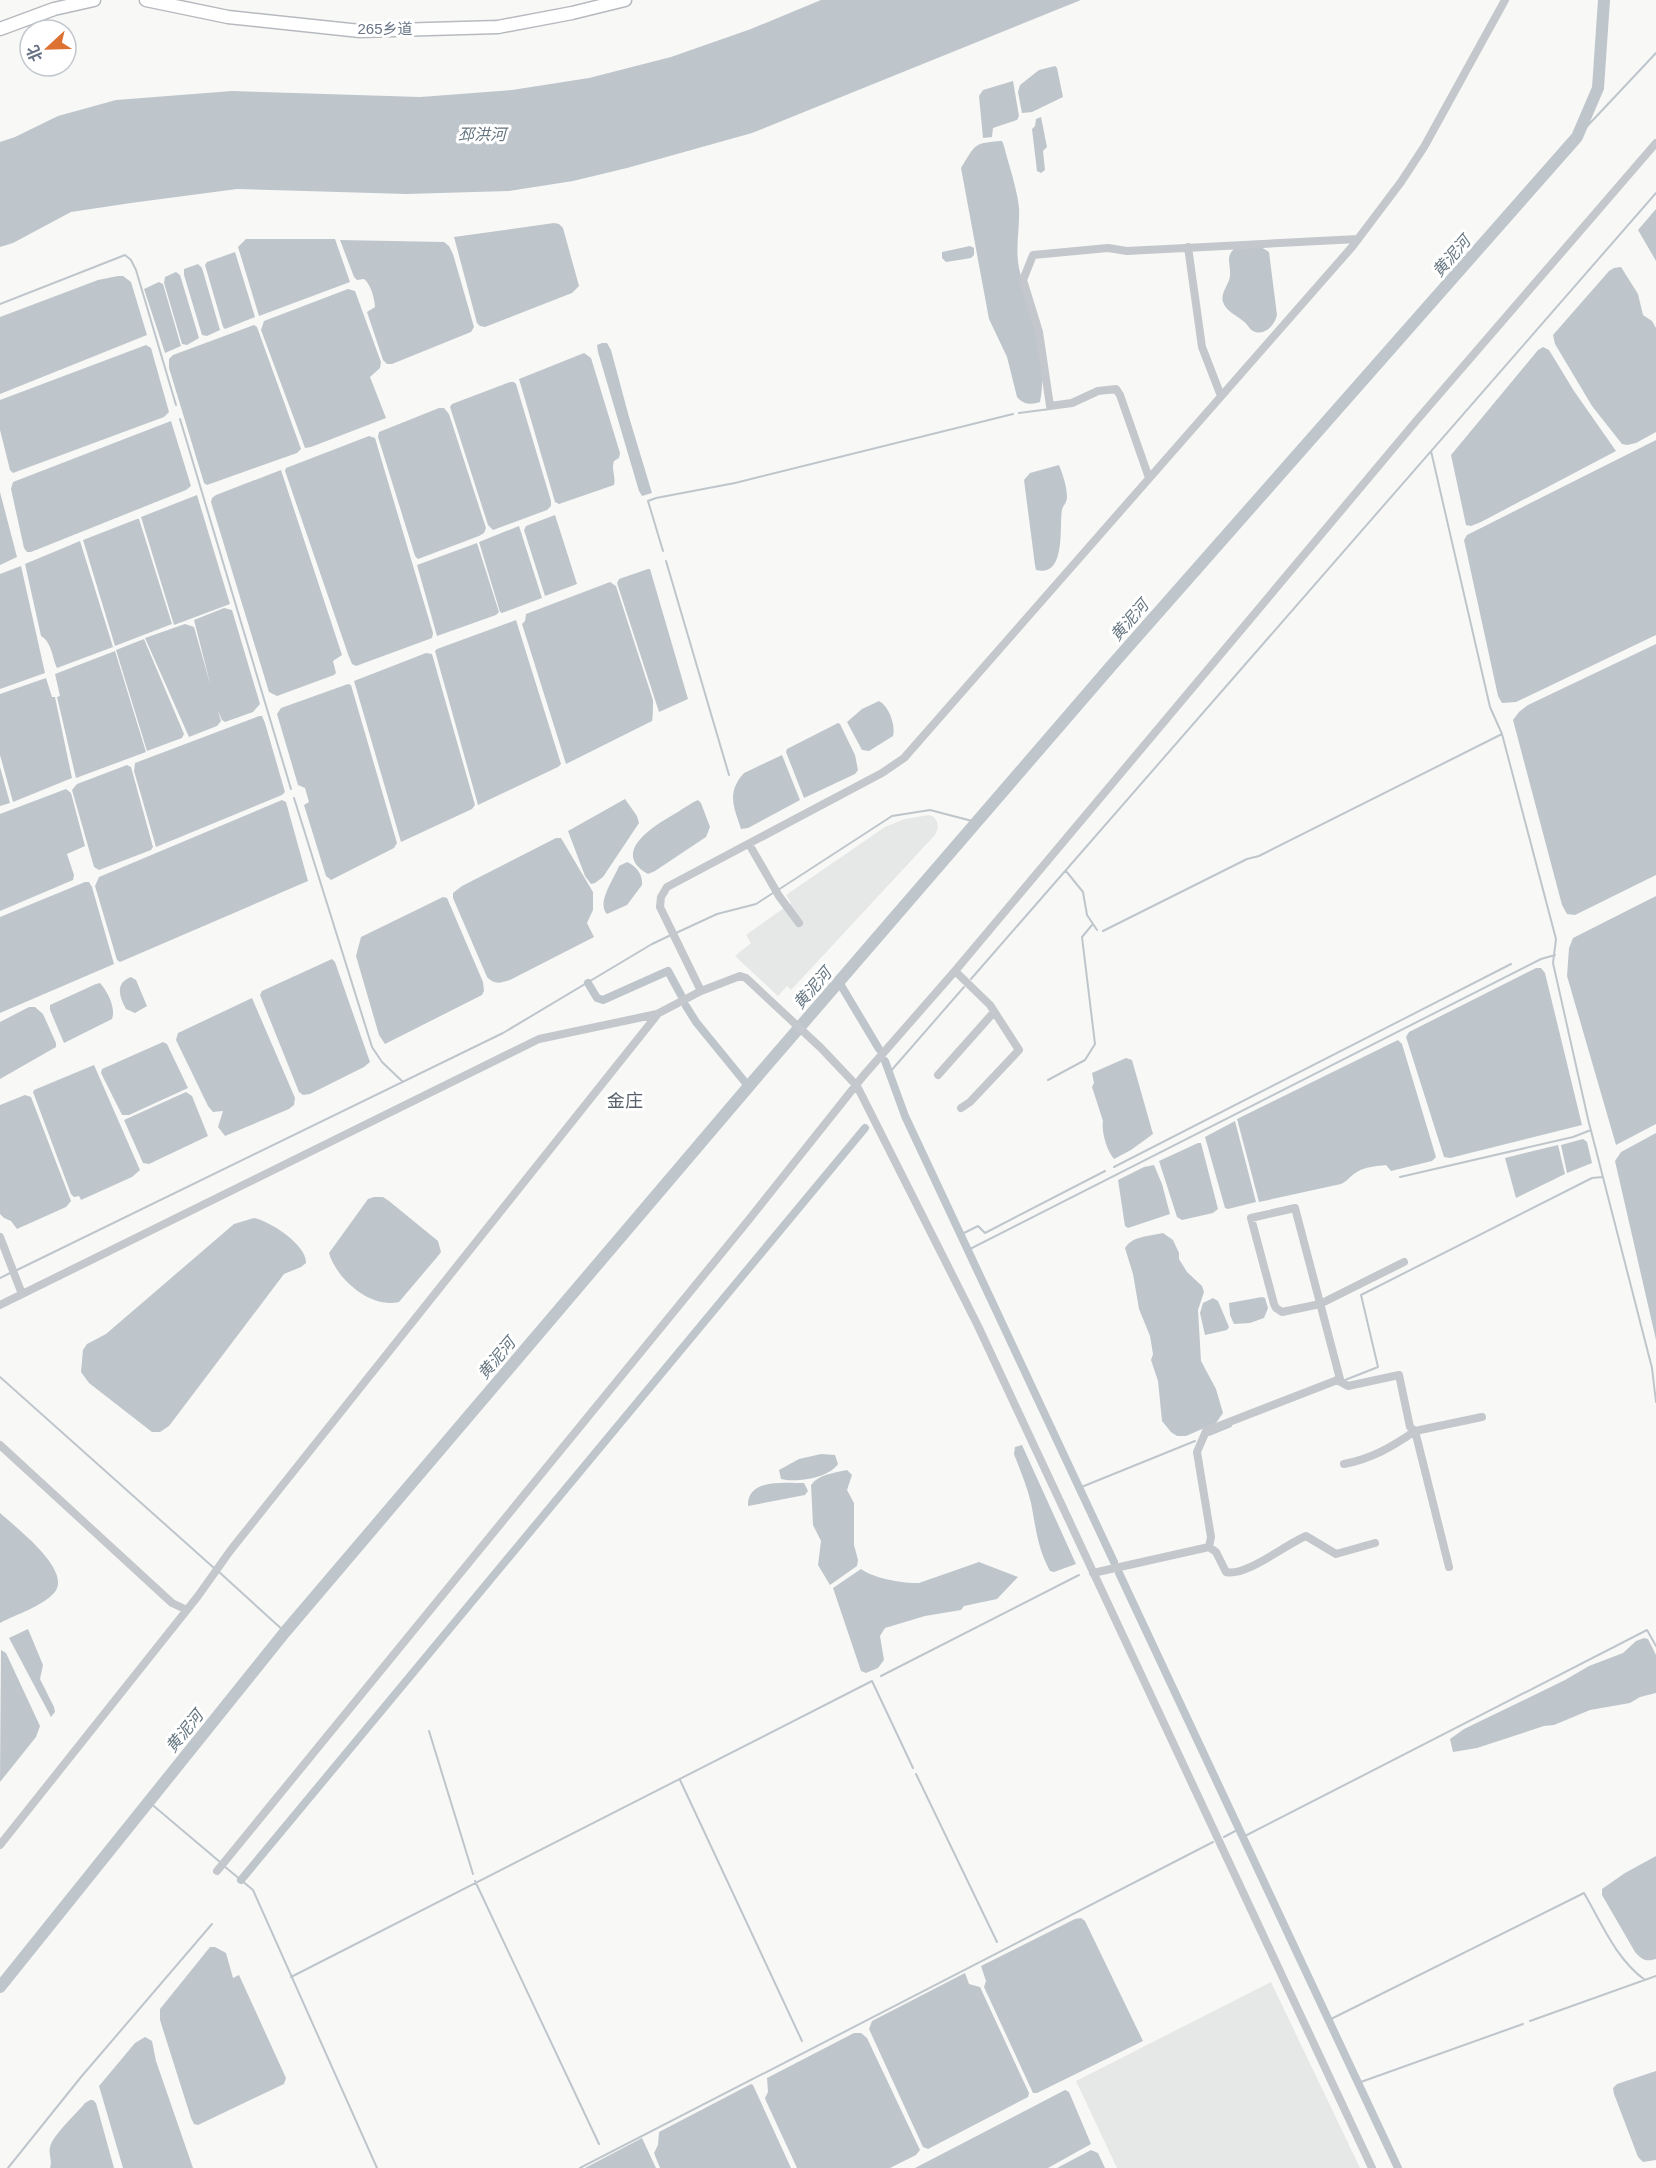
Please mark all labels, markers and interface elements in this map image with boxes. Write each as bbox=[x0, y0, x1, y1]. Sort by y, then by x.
north arrow bbox=[18, 18, 78, 78]
street label: 265乡道 bbox=[357, 20, 413, 37]
text: 北 bbox=[24, 43, 45, 64]
water label: 邳洪河 bbox=[458, 126, 509, 143]
water label: 黄泥河 bbox=[1429, 230, 1476, 280]
water label: 黄泥河 bbox=[1107, 594, 1154, 644]
water label: 黄泥河 bbox=[790, 962, 837, 1012]
district label: 金庄 bbox=[607, 1091, 643, 1111]
water label: 黄泥河 bbox=[474, 1332, 520, 1382]
water label: 黄泥河 bbox=[163, 1705, 208, 1755]

